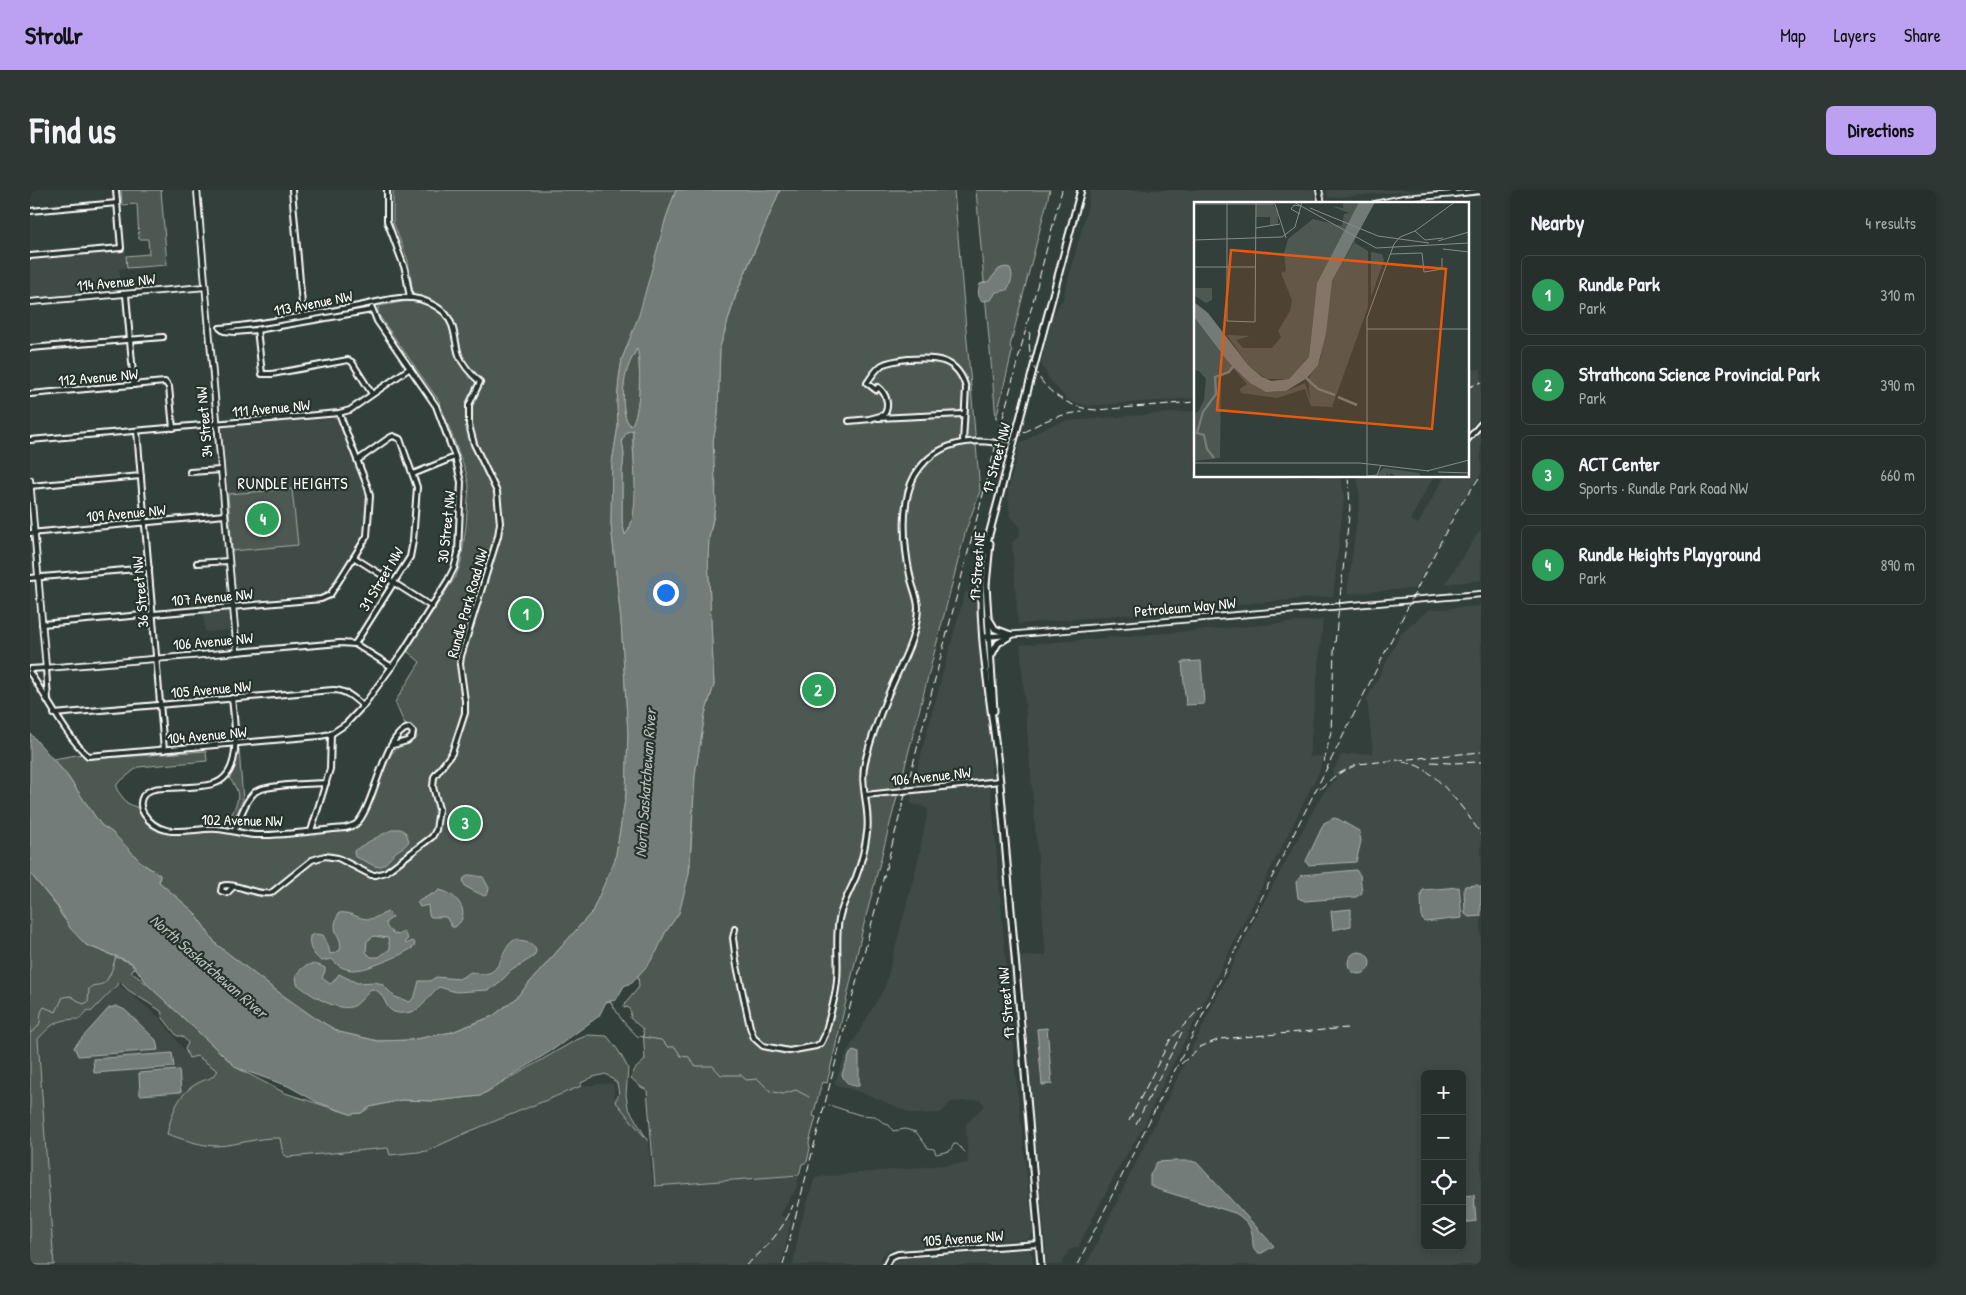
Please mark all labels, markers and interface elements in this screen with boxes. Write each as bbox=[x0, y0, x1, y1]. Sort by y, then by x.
text: Strollr bbox=[25, 19, 83, 51]
text: Map bbox=[1780, 23, 1806, 48]
text: Layers bbox=[1834, 23, 1876, 48]
text: Share bbox=[1904, 23, 1941, 48]
button: Directions bbox=[1826, 106, 1936, 155]
text: Find us bbox=[30, 107, 116, 154]
inset map bbox=[1194, 202, 1468, 478]
text: Nearby bbox=[1531, 208, 1584, 237]
text: 4 results bbox=[1865, 212, 1916, 234]
street label: 114 Avenue NW bbox=[76, 268, 157, 296]
text: Rundle Park bbox=[1579, 271, 1660, 297]
text: 1 bbox=[1545, 284, 1551, 306]
text: 310 m bbox=[1880, 284, 1915, 306]
street label: 113 Avenue NW bbox=[272, 285, 355, 321]
text: Park bbox=[1579, 297, 1606, 319]
text: Strathcona Science Provincial Park bbox=[1579, 361, 1820, 387]
street label: 112 Avenue NW bbox=[57, 363, 140, 391]
text: 2 bbox=[1544, 374, 1552, 396]
text: 390 m bbox=[1880, 374, 1915, 396]
street label: 34 Street NW bbox=[190, 385, 218, 458]
text: Park bbox=[1579, 387, 1606, 409]
street label: 111 Avenue NW bbox=[231, 394, 312, 422]
street label: 17 Street NW bbox=[977, 420, 1016, 495]
text: ACT Center bbox=[1579, 451, 1660, 477]
text: 3 bbox=[1544, 464, 1552, 486]
text: 660 m bbox=[1881, 464, 1915, 486]
district label: RUNDLE HEIGHTS bbox=[237, 472, 349, 494]
text: Sports · Rundle Park Road NW bbox=[1579, 477, 1748, 499]
street label: 30 Street NW bbox=[432, 489, 460, 564]
street label: 109 Avenue NW bbox=[85, 499, 167, 527]
pin: 4 bbox=[247, 500, 279, 538]
street label: 17 Street NE bbox=[964, 530, 990, 601]
text: Rundle Heights Playground bbox=[1579, 541, 1760, 567]
street label: 31 Street NW bbox=[354, 542, 409, 615]
street label: Rundle Park Road NW bbox=[441, 545, 493, 660]
text: 4 bbox=[1545, 554, 1551, 576]
text: 890 m bbox=[1880, 554, 1915, 576]
street label: 36 Street NW bbox=[126, 555, 154, 629]
text: Park bbox=[1579, 567, 1606, 589]
your location bbox=[653, 580, 679, 606]
street label: 107 Avenue NW bbox=[170, 583, 254, 611]
street label: Petroleum Way NW bbox=[1133, 592, 1237, 622]
pin: 1 bbox=[510, 595, 542, 633]
street label: 106 Avenue NW bbox=[172, 627, 255, 655]
pin: 2 bbox=[802, 671, 834, 709]
street label: 105 Avenue NW bbox=[170, 675, 253, 703]
water label: North Saskatchewan River bbox=[629, 706, 661, 858]
street label: 104 Avenue NW bbox=[166, 721, 248, 749]
street label: 106 Avenue NW bbox=[890, 761, 973, 791]
pin: 3 bbox=[449, 804, 481, 842]
street label: 102 Avenue NW bbox=[201, 809, 284, 831]
water label: North Saskatchewan River bbox=[146, 909, 274, 1024]
street label: 17 Street NW bbox=[992, 966, 1020, 1040]
map controls bbox=[1421, 1070, 1466, 1250]
button: + bbox=[1421, 1070, 1466, 1115]
button: − bbox=[1421, 1115, 1466, 1160]
button: locate bbox=[1421, 1160, 1466, 1205]
button: layers bbox=[1421, 1205, 1466, 1250]
street label: 105 Avenue NW bbox=[922, 1225, 1005, 1251]

